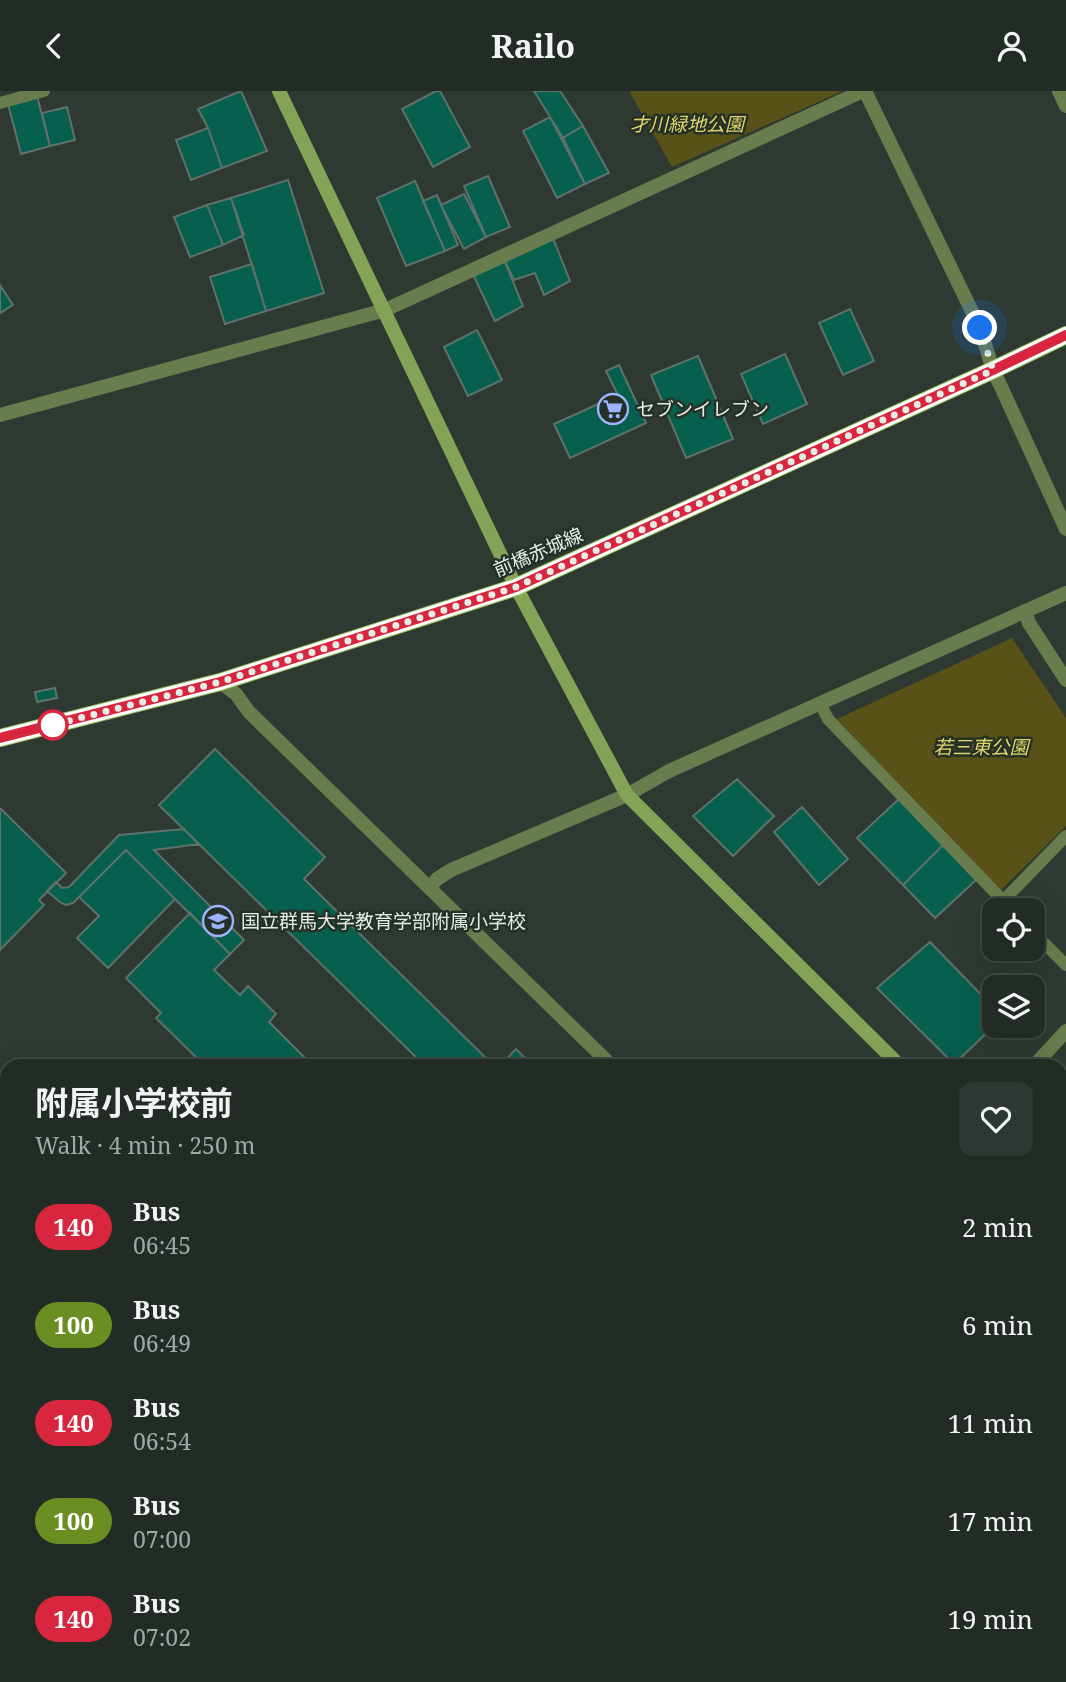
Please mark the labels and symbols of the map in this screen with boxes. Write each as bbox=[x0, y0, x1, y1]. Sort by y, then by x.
park label: 才川緑地公園 bbox=[630, 111, 747, 137]
your location bbox=[962, 310, 997, 345]
supermarket icon: セブンイレブン bbox=[596, 392, 630, 426]
place label: セブンイレブン bbox=[636, 396, 769, 422]
street label: 前橋赤城線 bbox=[489, 521, 587, 583]
unlabelled marker bbox=[38, 710, 68, 740]
park label: 若三東公園 bbox=[933, 734, 1031, 760]
school or university icon: 国立群馬大学教育学部附属小学校 bbox=[201, 904, 235, 938]
place label: 国立群馬大学教育学部附属小学校 bbox=[241, 908, 526, 934]

